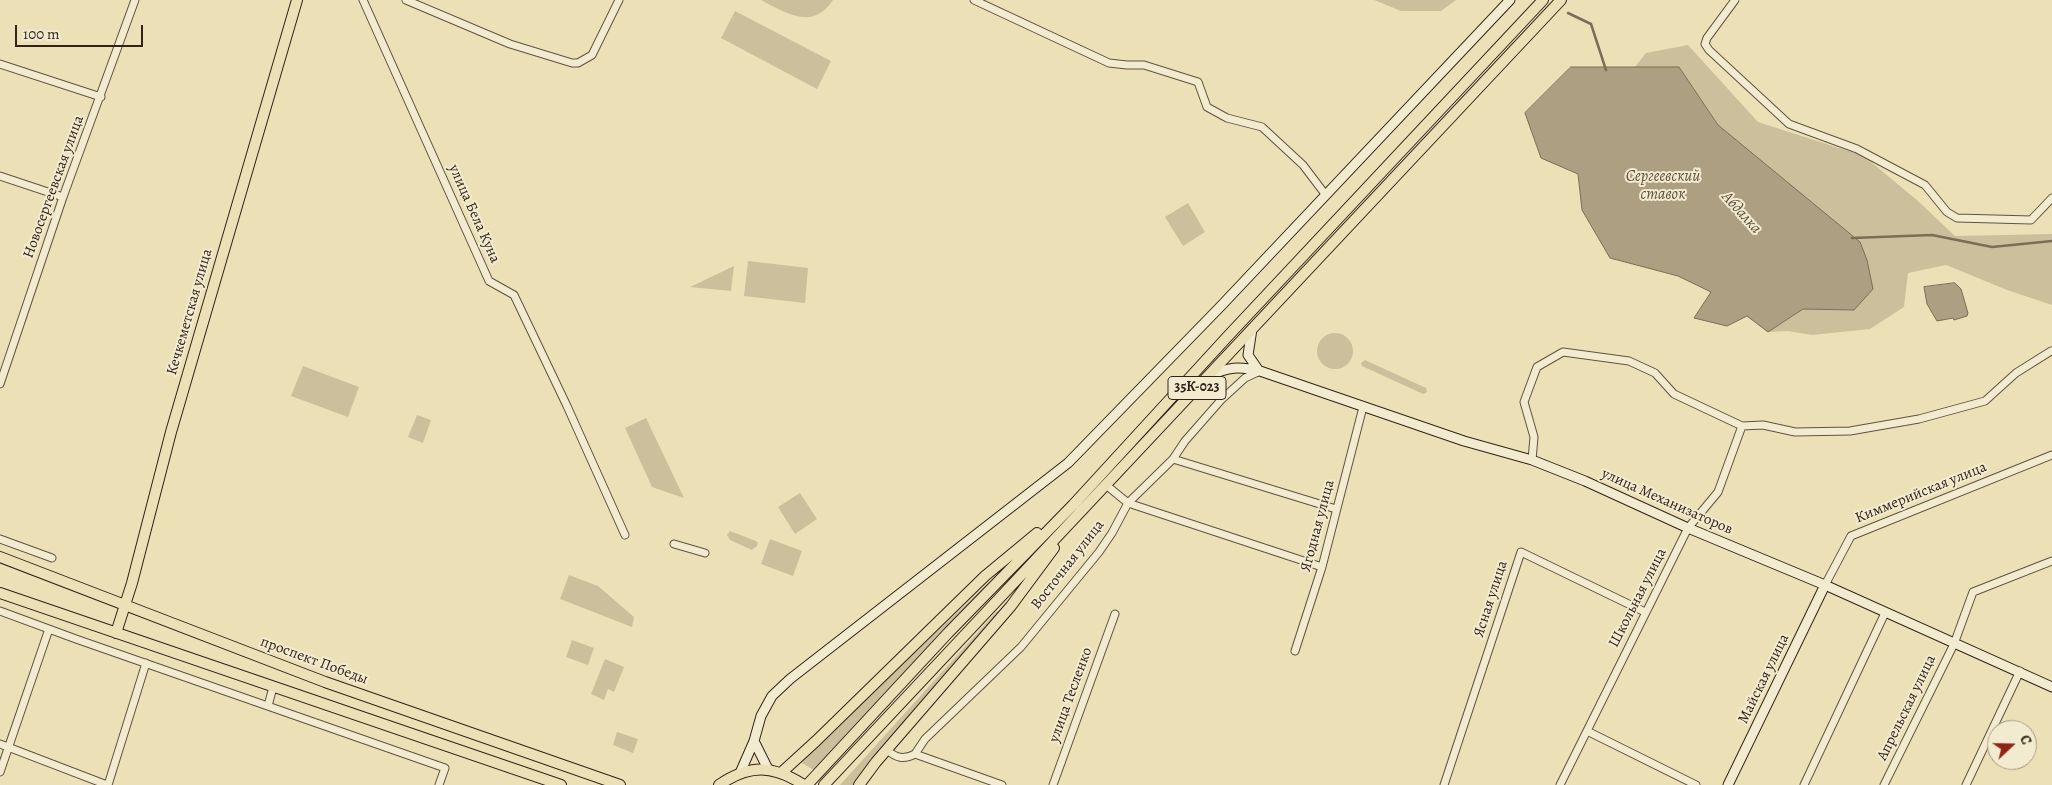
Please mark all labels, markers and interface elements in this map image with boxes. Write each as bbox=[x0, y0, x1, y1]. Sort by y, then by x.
scale bar bbox=[18, 15, 145, 47]
text: 100 m bbox=[23, 24, 60, 44]
street label: Новосергеевская улица bbox=[20, 113, 88, 261]
street label: улица Бела Куна bbox=[444, 162, 504, 266]
water label: Сергеевский ставок bbox=[1626, 167, 1700, 205]
water label: Абдалка bbox=[1717, 188, 1765, 238]
street label: Кечкеметская улица bbox=[163, 247, 217, 377]
road number: 35К-023 bbox=[1168, 376, 1226, 399]
street label: Киммерийская улица bbox=[1853, 458, 1989, 528]
street label: улица Механизаторов bbox=[1599, 465, 1735, 539]
street label: Ягодная улица bbox=[1297, 478, 1339, 574]
street label: Восточная улица bbox=[1028, 517, 1108, 613]
street label: Школьная улица bbox=[1605, 545, 1671, 651]
street label: Ясная улица bbox=[1470, 558, 1512, 640]
street label: Майская улица bbox=[1735, 631, 1793, 727]
street label: проспект Победы bbox=[258, 633, 370, 689]
street label: улица Тесленко bbox=[1045, 645, 1097, 745]
street label: Апрельская улица bbox=[1874, 652, 1940, 764]
north arrow bbox=[1987, 720, 2037, 770]
text: С bbox=[2015, 732, 2036, 747]

